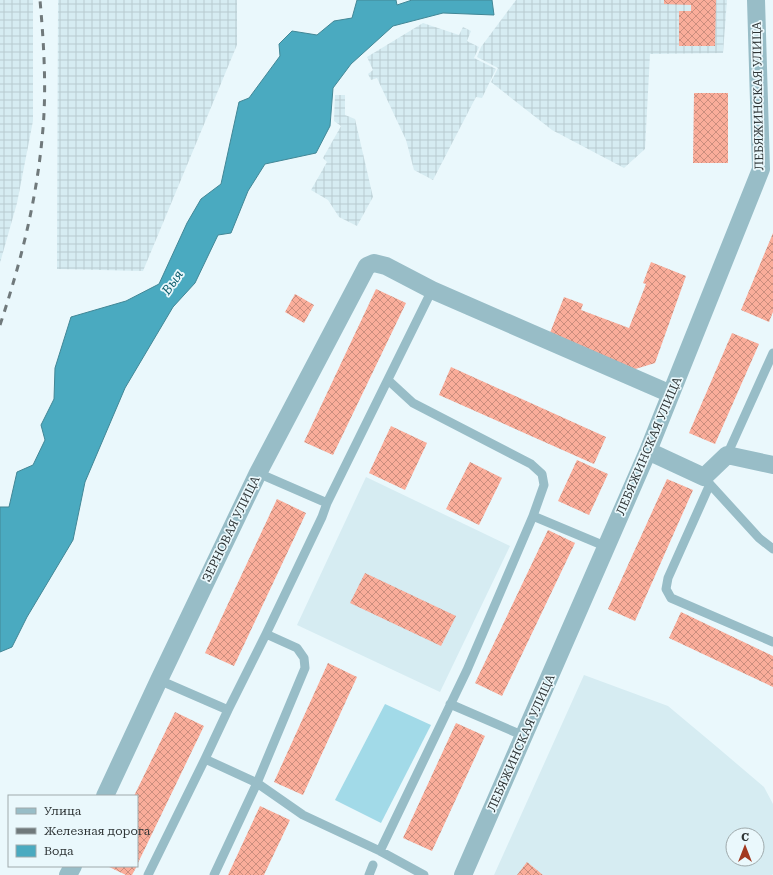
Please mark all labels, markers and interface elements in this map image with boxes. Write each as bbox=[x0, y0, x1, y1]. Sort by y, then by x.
street label: ЛЕБЯЖИНСКАЯ УЛИЦА bbox=[750, 21, 766, 170]
water label: Выя bbox=[158, 267, 186, 298]
street label: ЛЕБЯЖИНСКАЯ УЛИЦА bbox=[613, 374, 685, 517]
street label: ЗЕРНОВАЯ УЛИЦА bbox=[199, 473, 263, 584]
street label: ЛЕБЯЖИНСКАЯ УЛИЦА bbox=[484, 672, 558, 814]
legend bbox=[8, 795, 138, 867]
text: Улица bbox=[44, 804, 82, 818]
text: Железная дорога bbox=[44, 824, 151, 838]
north arrow bbox=[725, 827, 765, 867]
text: С bbox=[741, 831, 749, 844]
text: Вода bbox=[44, 844, 74, 858]

